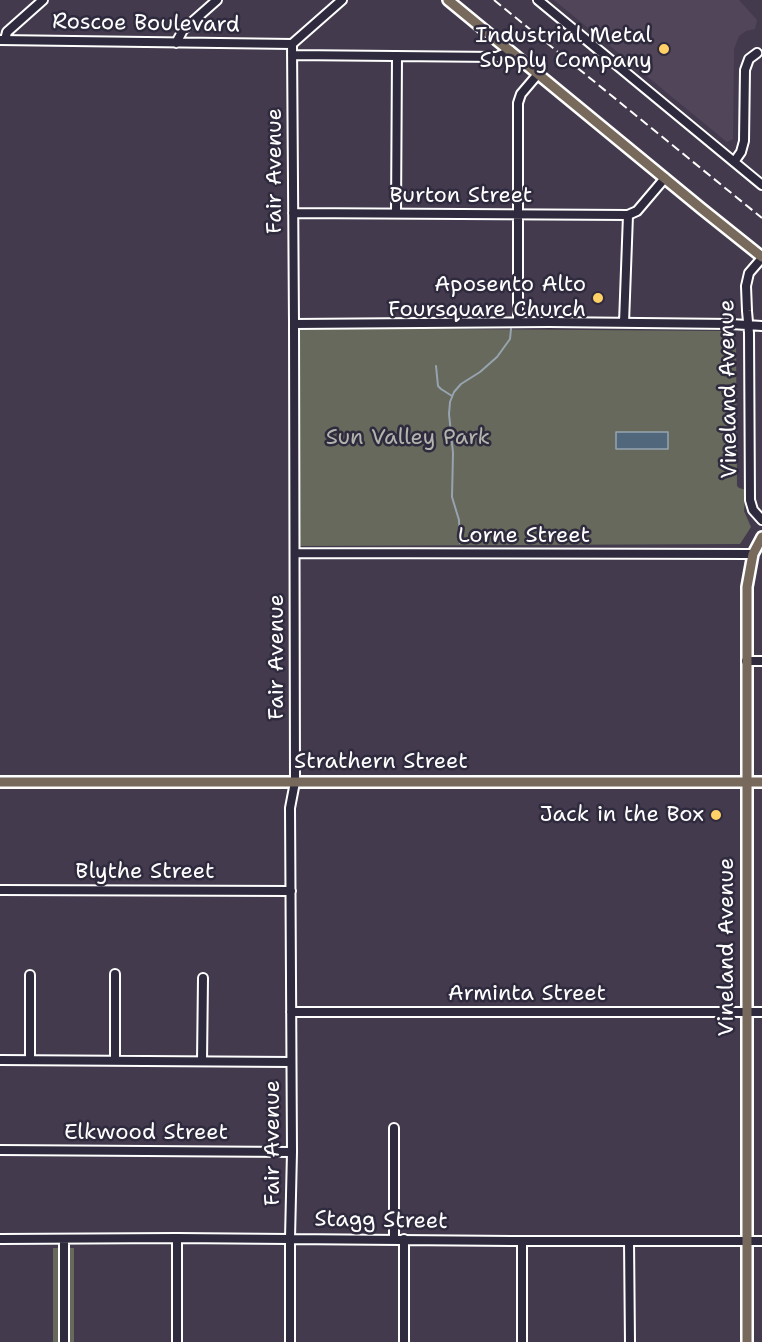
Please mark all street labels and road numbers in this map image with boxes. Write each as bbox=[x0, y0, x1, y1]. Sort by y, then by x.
street label: Roscoe Boulevard bbox=[52, 9, 240, 39]
street label: Fair Avenue bbox=[262, 108, 288, 234]
street label: Burton Street bbox=[390, 183, 532, 209]
street label: Vineland Avenue bbox=[714, 299, 744, 479]
street label: Lorne Street bbox=[458, 523, 590, 549]
street label: Fair Avenue bbox=[264, 594, 290, 720]
street label: Strathern Street bbox=[294, 749, 468, 775]
street label: Vineland Avenue bbox=[714, 857, 740, 1037]
street label: Blythe Street bbox=[75, 859, 215, 885]
street label: Arminta Street bbox=[448, 981, 606, 1007]
street label: Fair Avenue bbox=[260, 1080, 286, 1206]
street label: Elkwood Street bbox=[64, 1120, 228, 1146]
street label: Stagg Street bbox=[314, 1207, 448, 1235]

